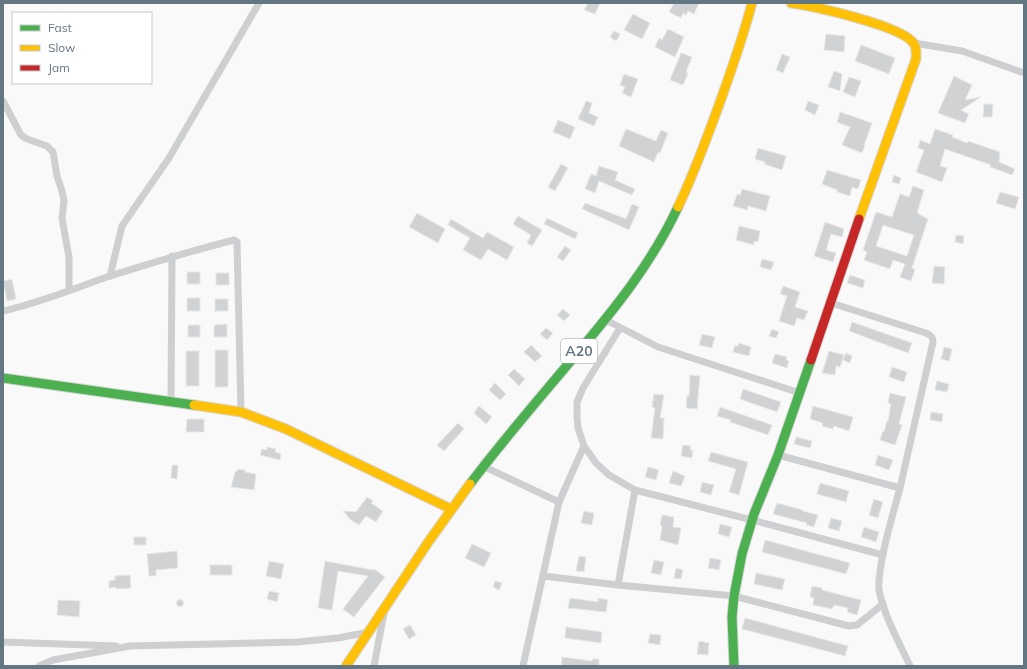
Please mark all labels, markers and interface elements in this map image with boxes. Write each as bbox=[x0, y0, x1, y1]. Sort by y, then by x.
legend bbox=[12, 12, 152, 84]
text: Fast bbox=[48, 20, 72, 35]
text: Slow bbox=[48, 40, 76, 55]
text: Jam bbox=[48, 60, 70, 75]
road number: A20 bbox=[561, 339, 597, 363]

